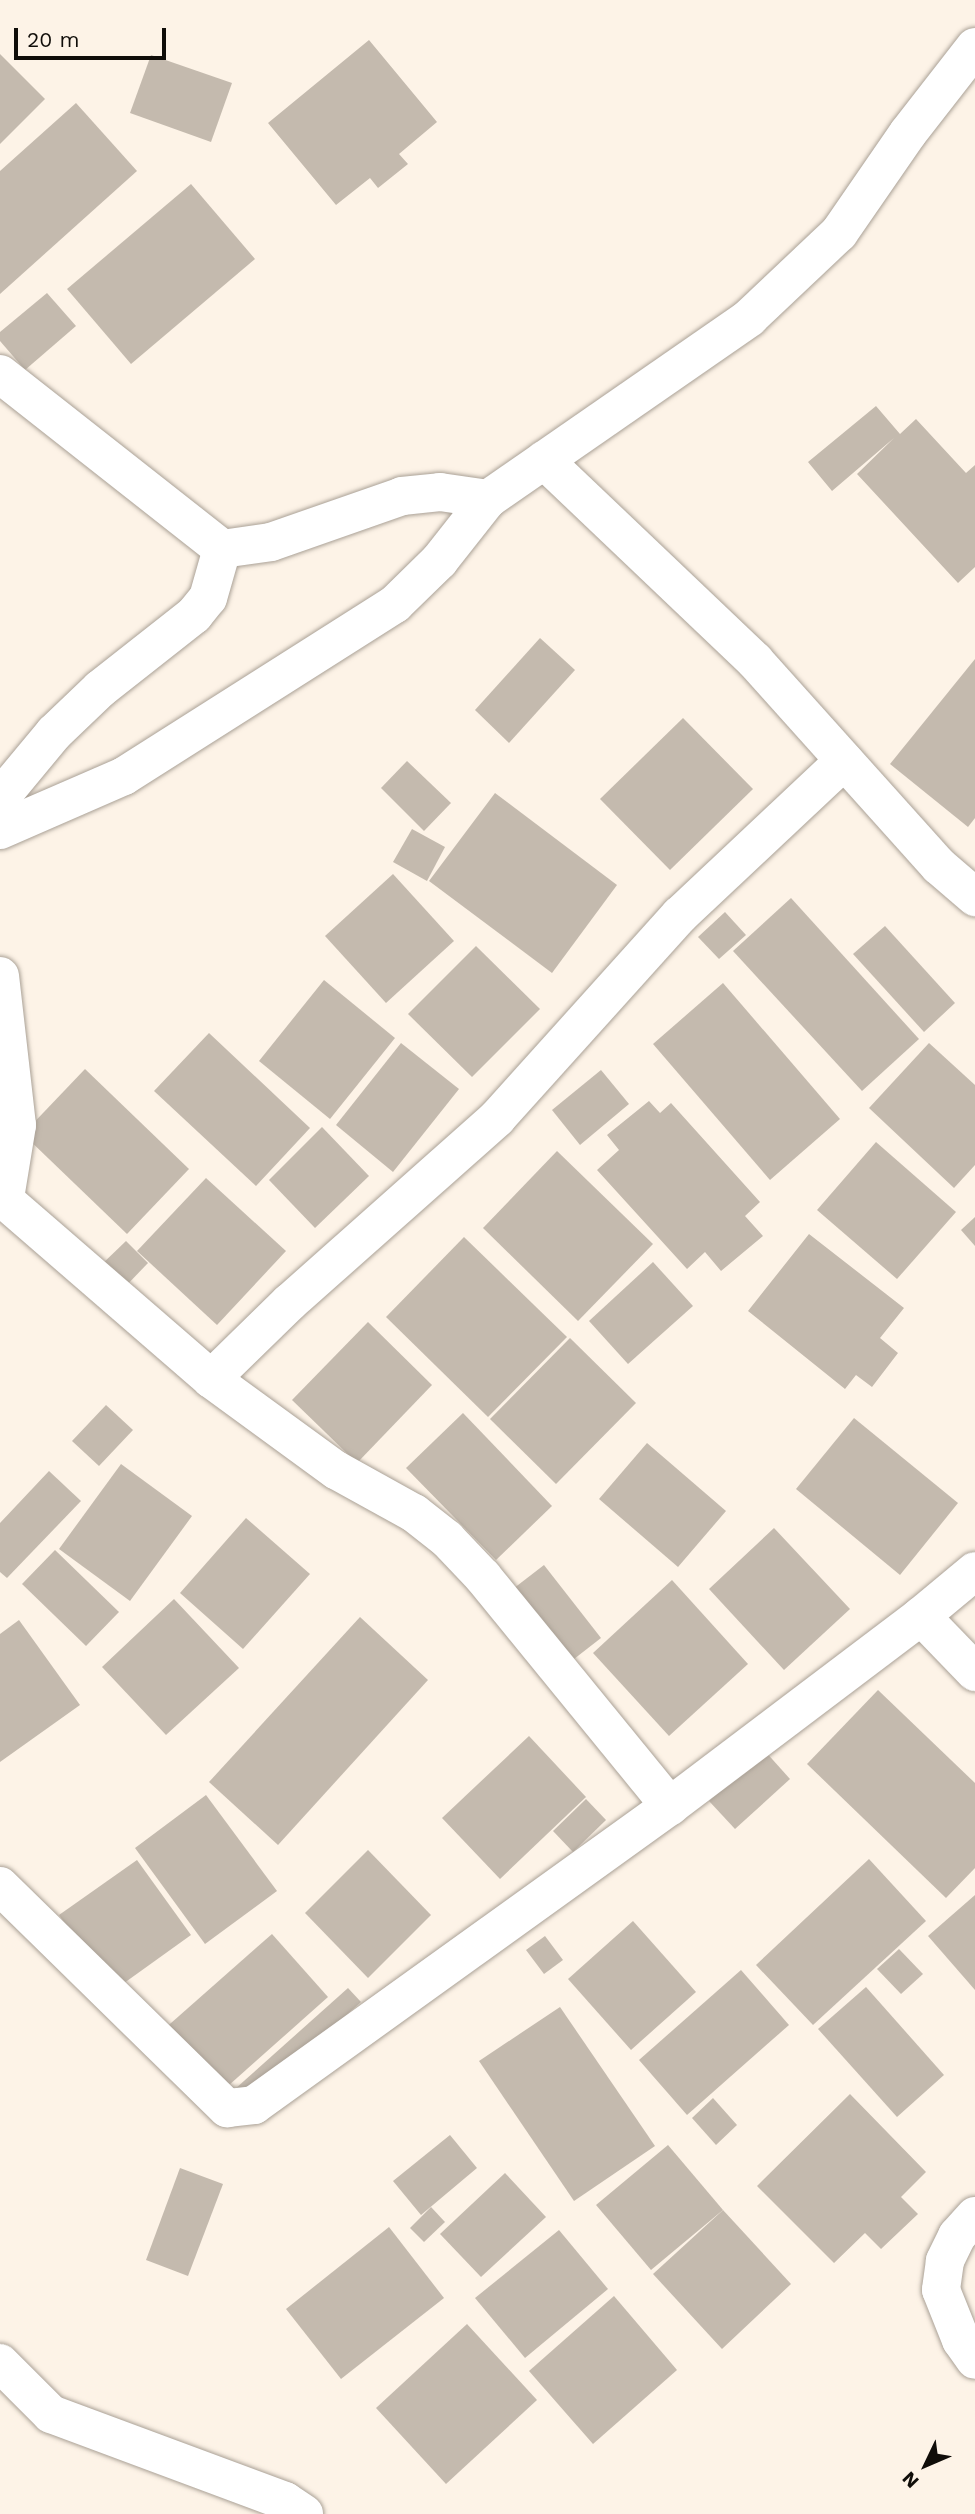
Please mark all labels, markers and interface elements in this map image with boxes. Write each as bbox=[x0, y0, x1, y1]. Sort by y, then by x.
scale bar bbox=[18, 14, 170, 58]
text: 20 m bbox=[27, 27, 79, 52]
north arrow bbox=[891, 2430, 961, 2500]
text: N bbox=[897, 2467, 924, 2493]

